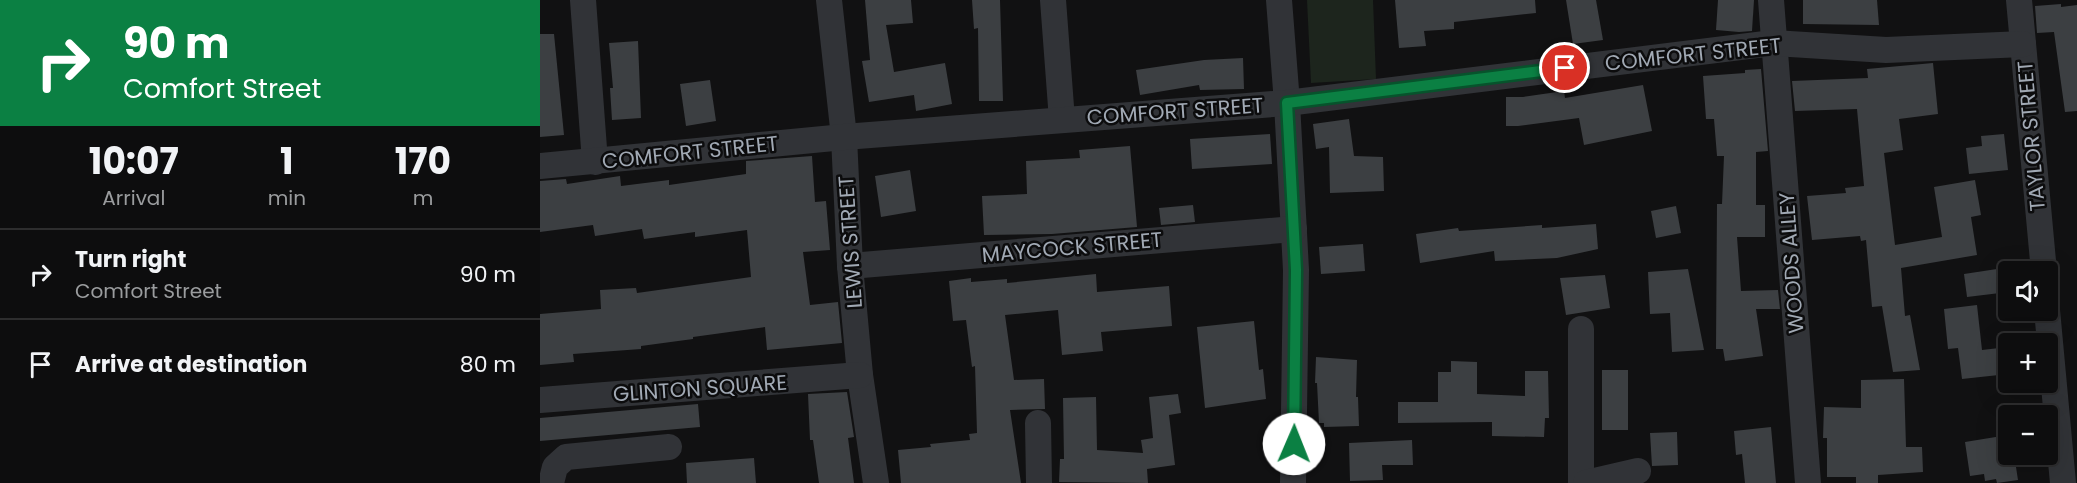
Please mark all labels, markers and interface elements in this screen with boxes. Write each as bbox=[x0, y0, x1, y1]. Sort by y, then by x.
text: 90 m bbox=[123, 14, 230, 73]
icon: right bbox=[24, 24, 102, 102]
street label: COMFORT STREET bbox=[1603, 30, 1783, 78]
pin bbox=[1539, 42, 1590, 93]
icon: arrive bbox=[1548, 51, 1581, 84]
street label: TAYLOR STREET bbox=[2010, 59, 2052, 213]
text: Comfort Street bbox=[123, 70, 321, 107]
street label: COMFORT STREET bbox=[1086, 90, 1264, 132]
street label: COMFORT STREET bbox=[600, 128, 780, 176]
text: 10:07 bbox=[89, 136, 179, 187]
text: 1 bbox=[280, 136, 294, 187]
text: 170 bbox=[395, 136, 451, 187]
street label: LEWIS STREET bbox=[831, 175, 869, 309]
text: Arrival bbox=[102, 184, 165, 212]
text: min bbox=[268, 184, 306, 212]
text: m bbox=[413, 184, 433, 212]
street label: WOODS ALLEY bbox=[1772, 191, 1810, 335]
street label: MAYCOCK STREET bbox=[981, 225, 1163, 269]
text: Turn right bbox=[75, 244, 186, 275]
icon: right bbox=[24, 258, 57, 291]
text: 90 m bbox=[460, 259, 516, 290]
map controls bbox=[1998, 261, 2058, 465]
button: sound bbox=[1998, 261, 2058, 321]
text: Comfort Street bbox=[75, 277, 222, 305]
button: + bbox=[1998, 333, 2058, 393]
icon: arrive bbox=[24, 348, 57, 381]
text: Arrive at destination bbox=[75, 349, 307, 380]
text: 80 m bbox=[460, 349, 516, 380]
street label: GLINTON SQUARE bbox=[612, 367, 788, 409]
button: − bbox=[1998, 405, 2058, 465]
position arrow bbox=[1262, 412, 1326, 476]

